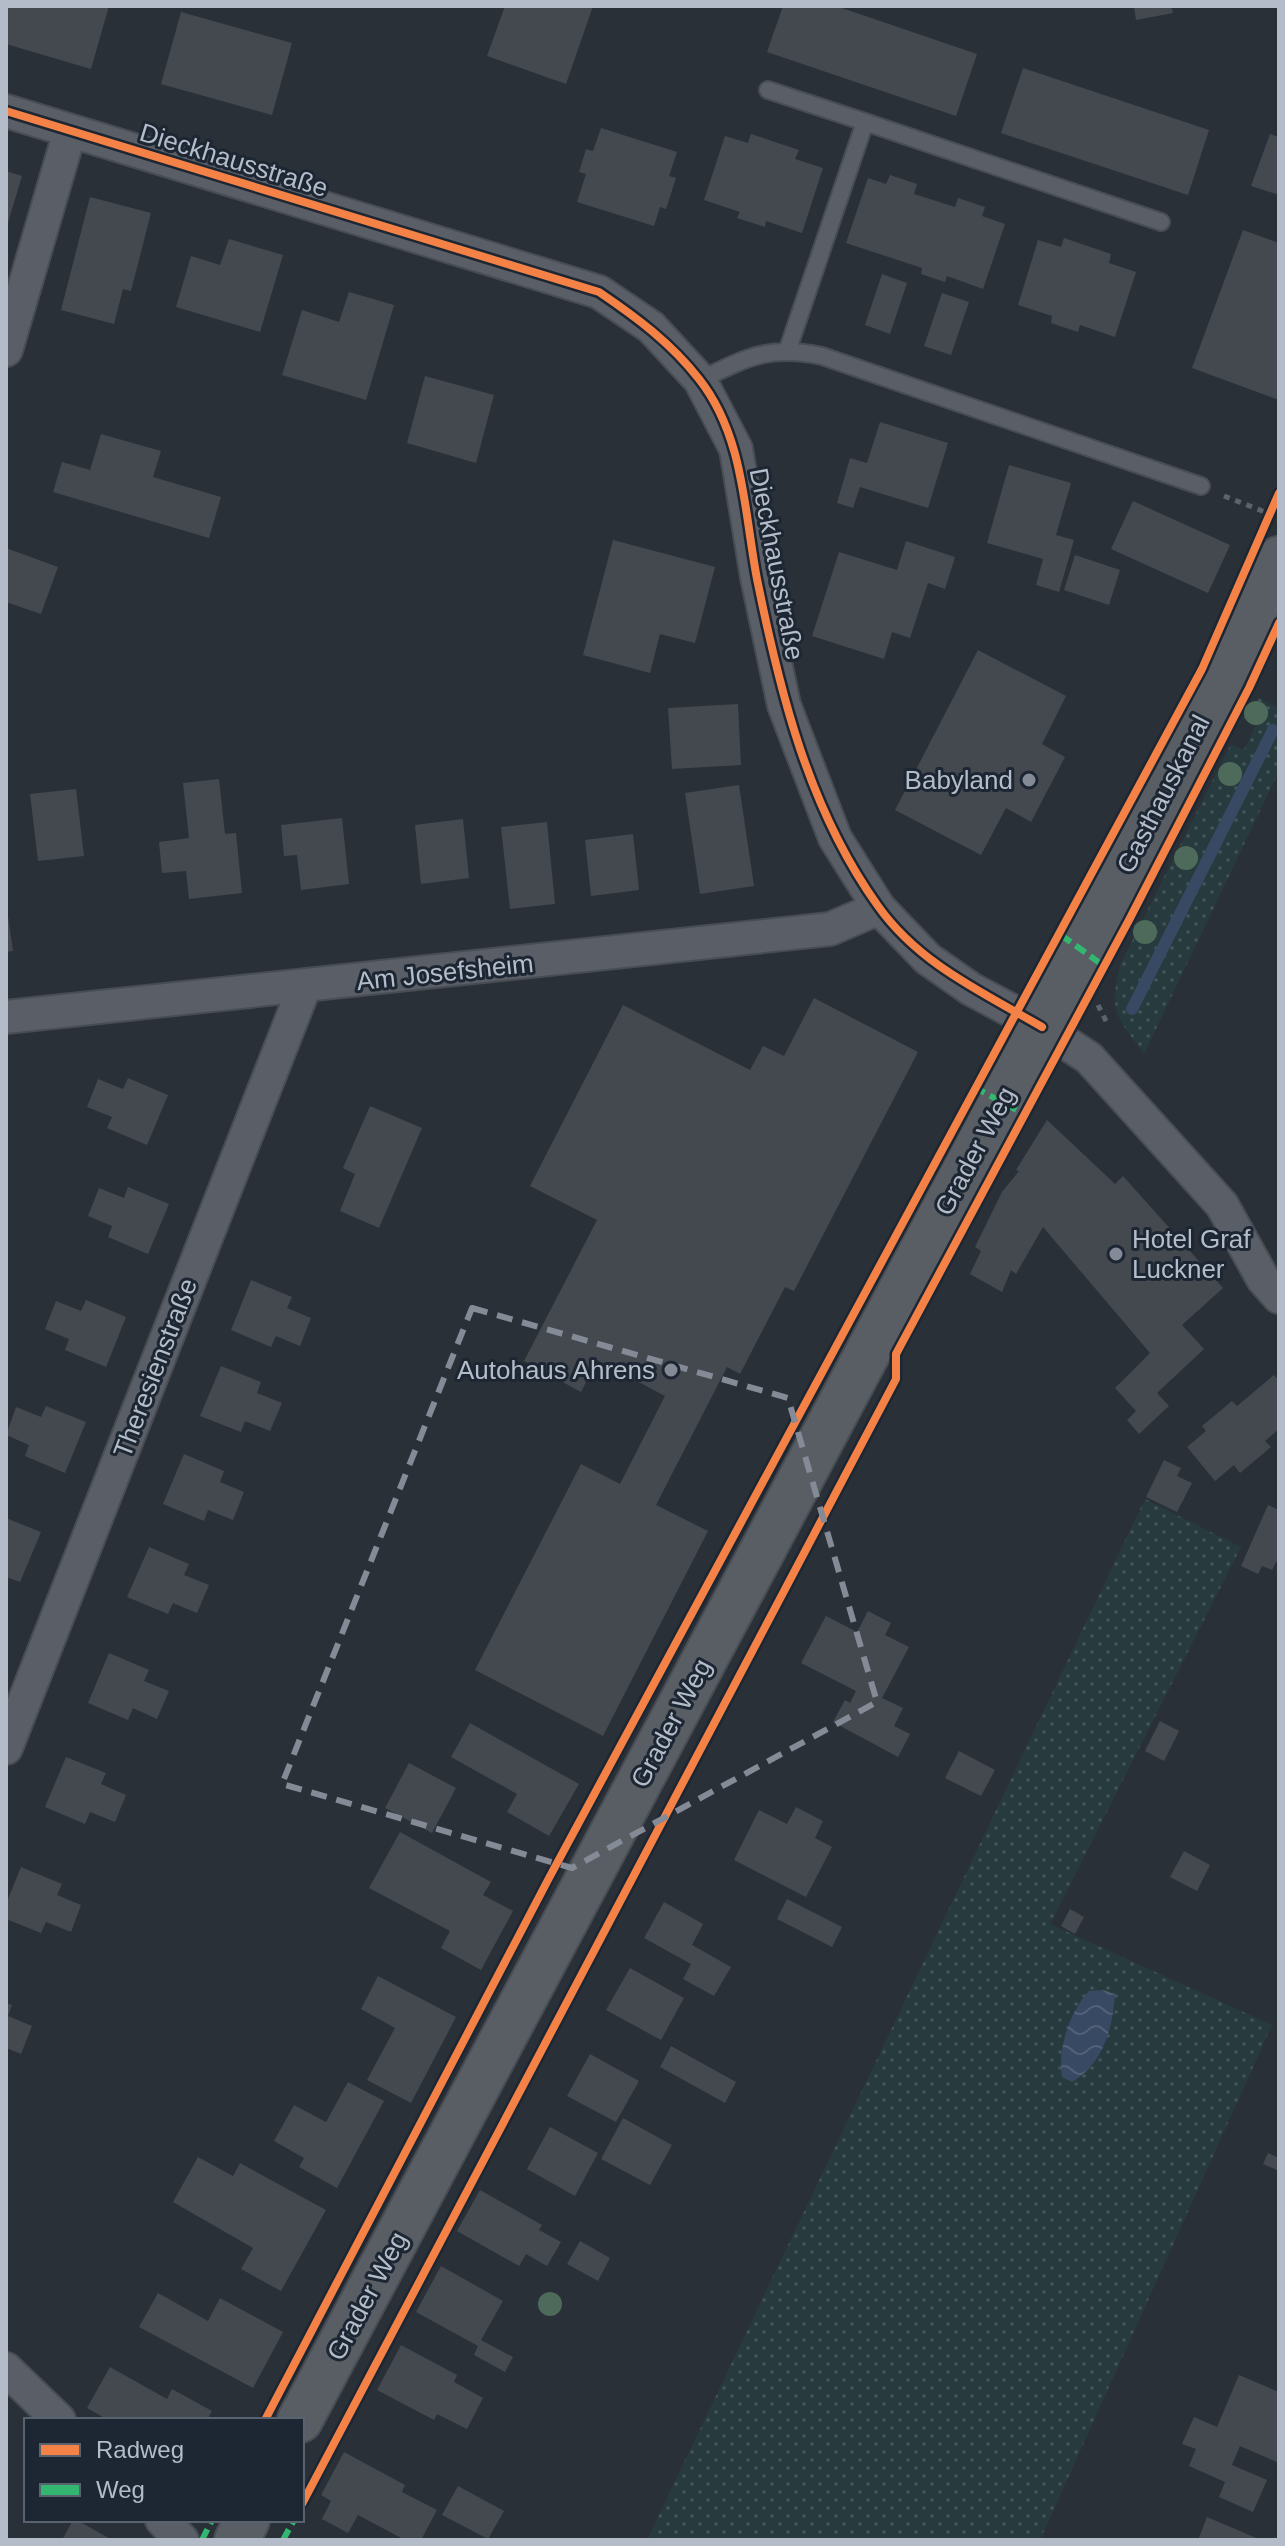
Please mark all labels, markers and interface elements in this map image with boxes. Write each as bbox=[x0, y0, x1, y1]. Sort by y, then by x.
street label: Dieckhausstraße bbox=[136, 117, 332, 203]
street label: Dieckhausstraße bbox=[744, 465, 810, 663]
street label: Gasthauskanal bbox=[1110, 710, 1216, 878]
place label: Babyland bbox=[905, 765, 1013, 795]
marker: Babyland bbox=[1020, 771, 1038, 789]
street label: Am Josefsheim bbox=[355, 948, 535, 996]
street label: Grader Weg bbox=[929, 1082, 1021, 1220]
place label: Hotel Graf Luckner bbox=[1132, 1224, 1251, 1284]
marker: Hotel Graf Luckner bbox=[1107, 1245, 1125, 1263]
street label: Theresienstraße bbox=[107, 1274, 203, 1462]
place label: Autohaus Ahrens bbox=[457, 1355, 655, 1385]
marker: Autohaus Ahrens bbox=[662, 1361, 680, 1379]
street label: Grader Weg bbox=[625, 1654, 717, 1792]
street label: Grader Weg bbox=[321, 2227, 413, 2365]
legend bbox=[24, 2418, 304, 2522]
text: Radweg bbox=[96, 2436, 184, 2463]
text: Weg bbox=[96, 2476, 145, 2503]

